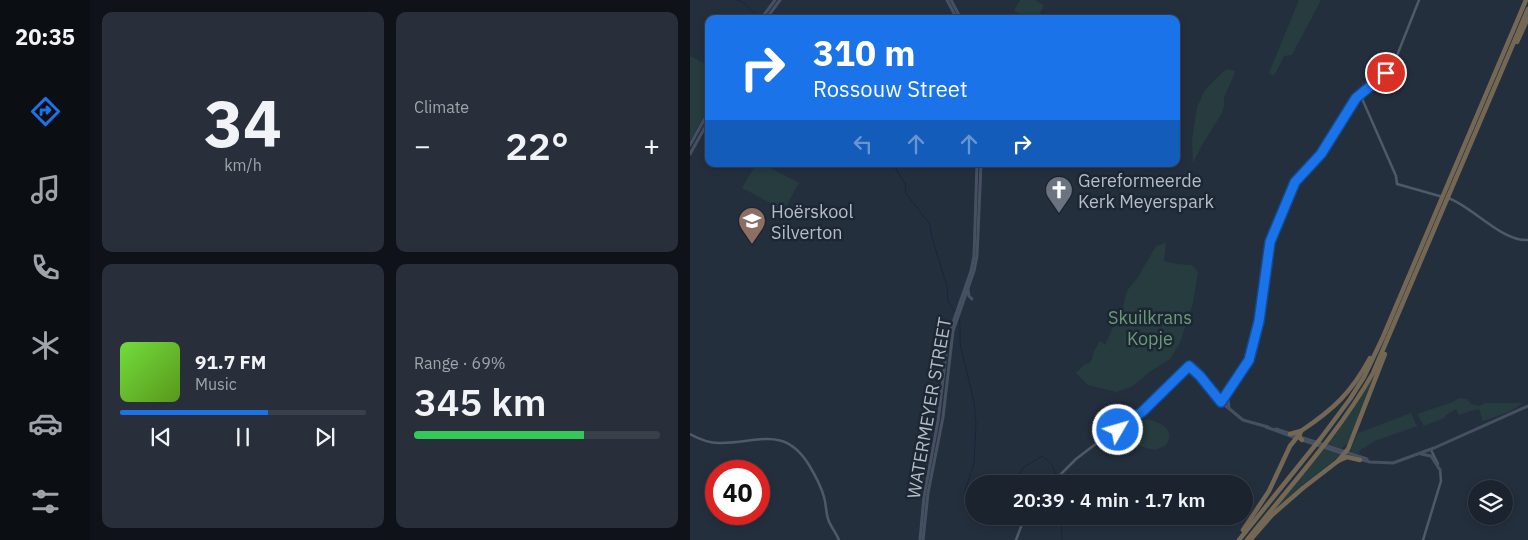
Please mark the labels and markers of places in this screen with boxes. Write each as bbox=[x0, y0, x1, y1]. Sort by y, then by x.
pin bbox=[1365, 52, 1407, 94]
place label: Gereformeerde Kerk Meyerspark bbox=[1078, 169, 1214, 213]
church icon: Gereformeerde Kerk Meyerspark bbox=[1044, 175, 1074, 214]
place label: Hoërskool Silverton bbox=[771, 200, 853, 244]
school or university icon: Hoërskool Silverton bbox=[737, 206, 767, 245]

